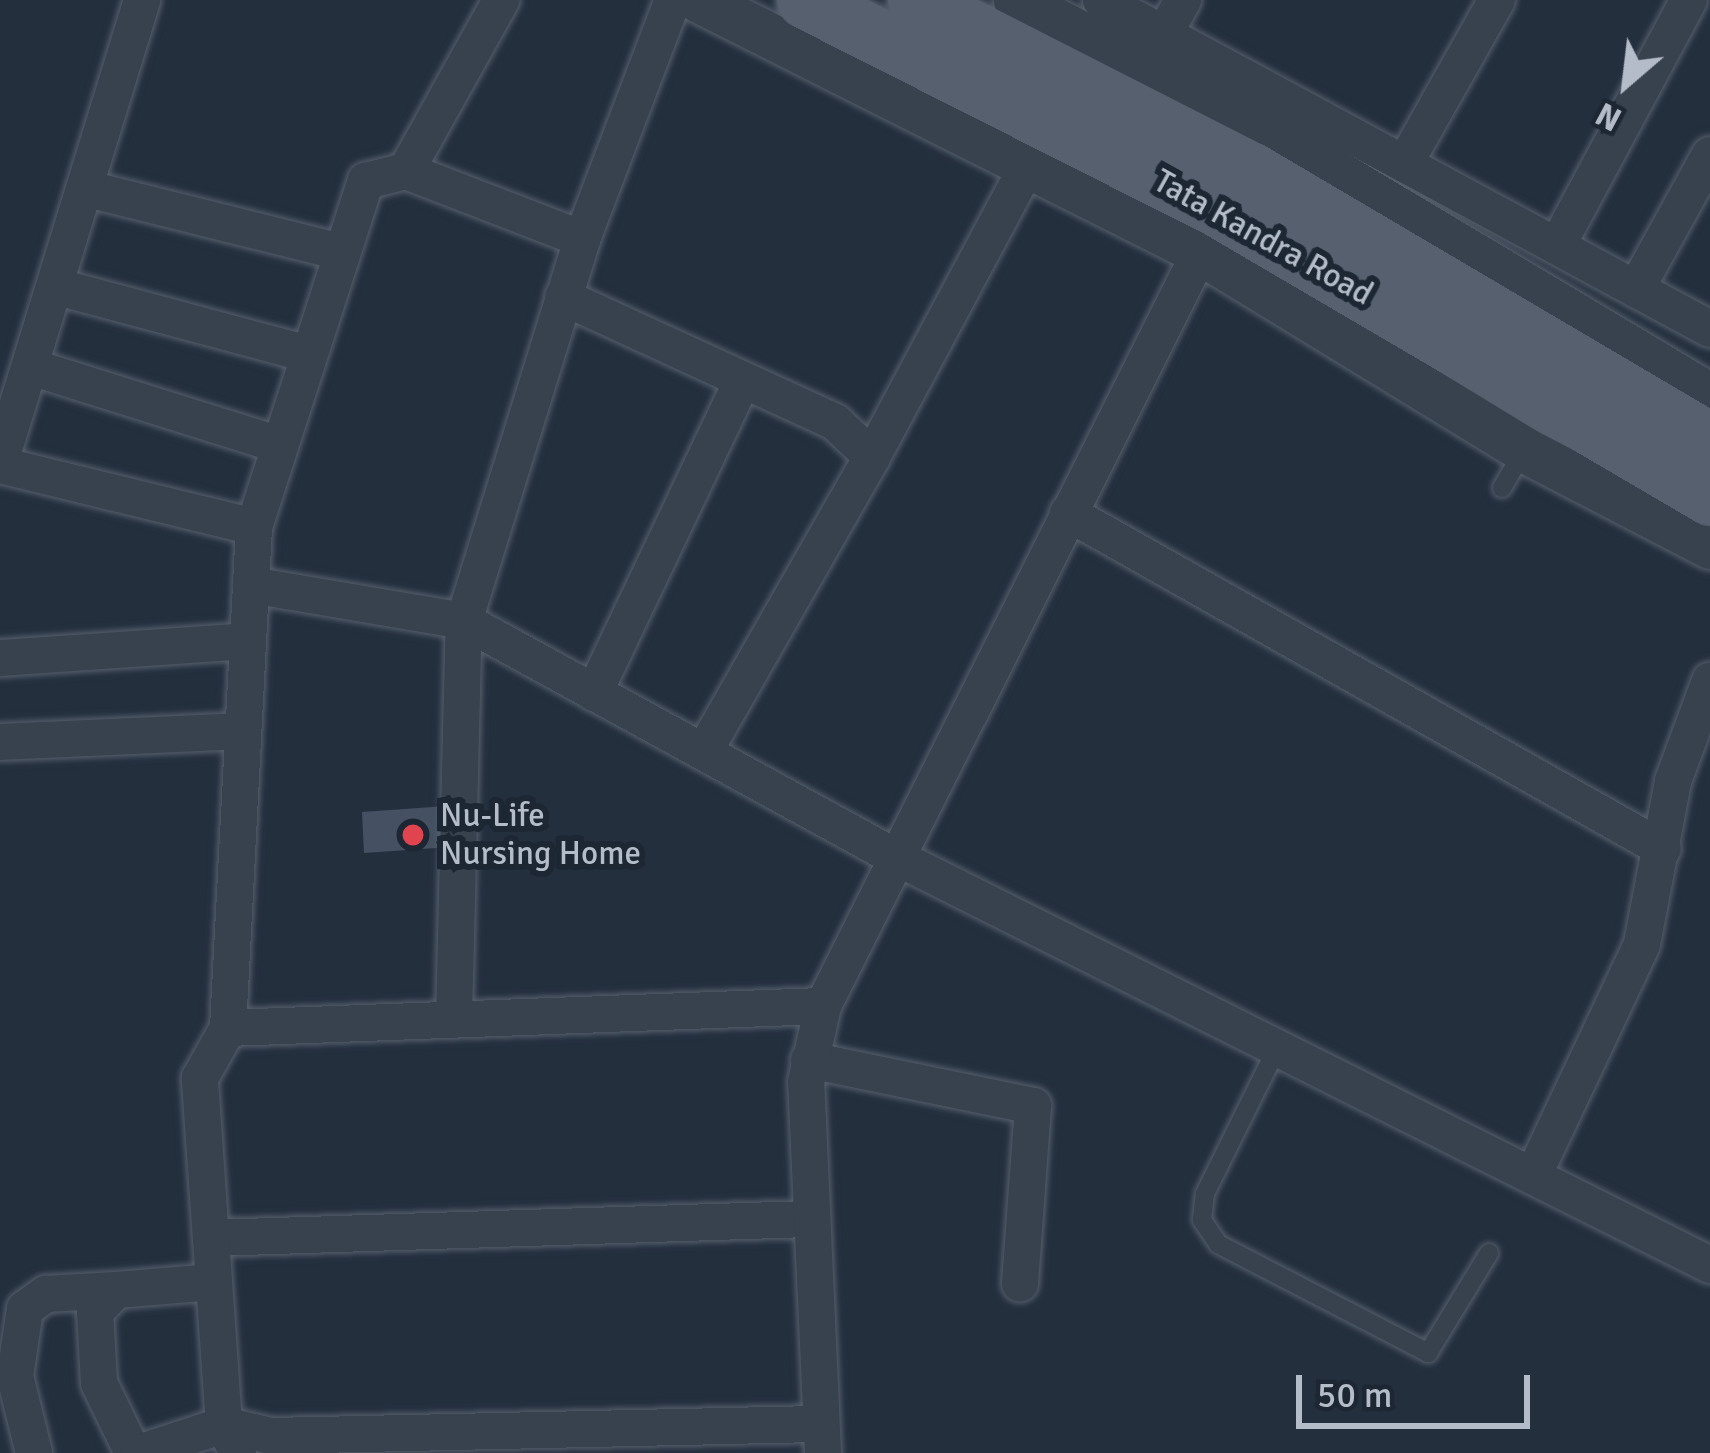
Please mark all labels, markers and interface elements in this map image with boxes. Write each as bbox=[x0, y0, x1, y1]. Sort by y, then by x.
north arrow bbox=[1566, 24, 1686, 144]
text: N bbox=[1589, 93, 1629, 140]
street label: Tata Kandra Road bbox=[1147, 162, 1379, 314]
place label: Nu-Life Nursing Home bbox=[440, 796, 641, 874]
marker: Nu-Life Nursing Home bbox=[397, 819, 429, 851]
scale bar bbox=[1302, 1351, 1536, 1425]
text: 50 m bbox=[1317, 1373, 1393, 1418]

